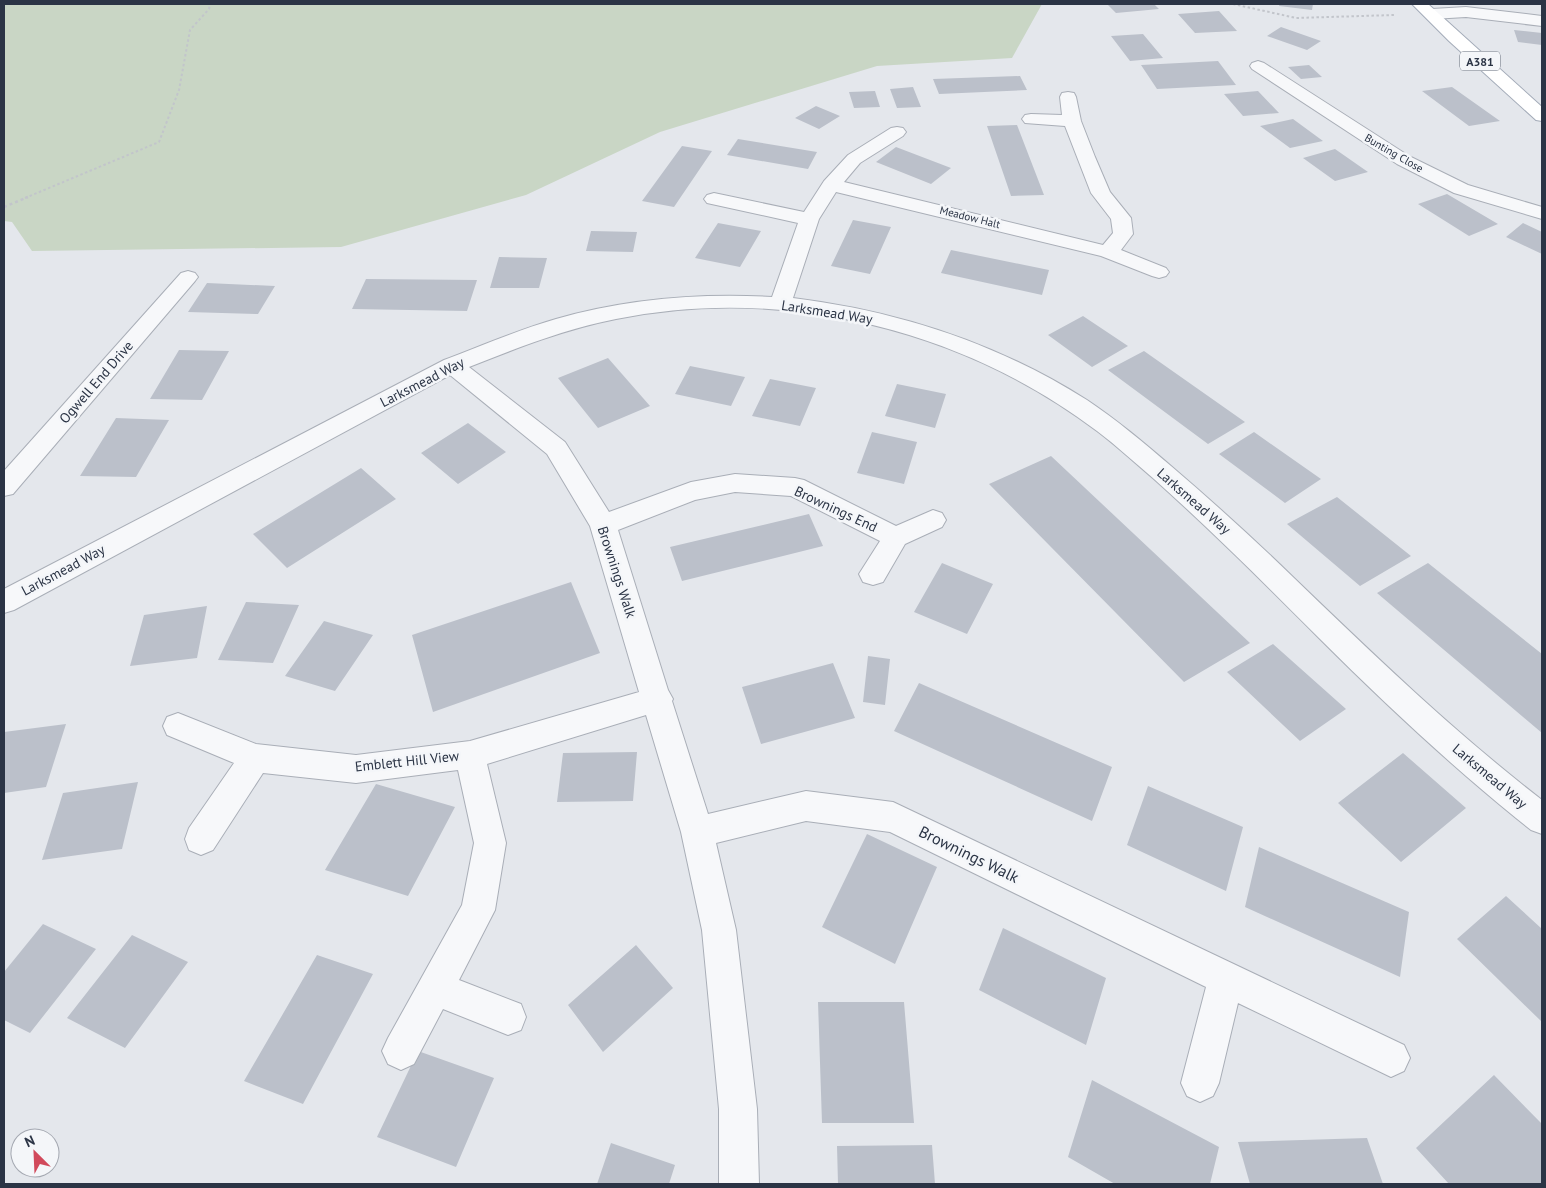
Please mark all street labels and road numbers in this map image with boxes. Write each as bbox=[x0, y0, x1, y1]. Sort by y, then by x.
road number: A381 bbox=[1460, 51, 1500, 70]
street label: Bunting Close bbox=[1362, 131, 1426, 176]
street label: Meadow Halt bbox=[938, 203, 1002, 231]
street label: Larksmead Way bbox=[780, 296, 874, 328]
street label: Ogwell End Drive bbox=[55, 337, 137, 427]
street label: Larksmead Way bbox=[377, 353, 468, 411]
street label: Larksmead Way bbox=[1153, 464, 1235, 538]
street label: Brownings End bbox=[792, 482, 880, 536]
street label: Brownings Walk bbox=[594, 524, 640, 620]
street label: Larksmead Way bbox=[18, 540, 108, 600]
street label: Larksmead Way bbox=[1449, 739, 1531, 813]
street label: Emblett Hill View bbox=[354, 747, 461, 775]
street label: Brownings Walk bbox=[916, 821, 1023, 887]

